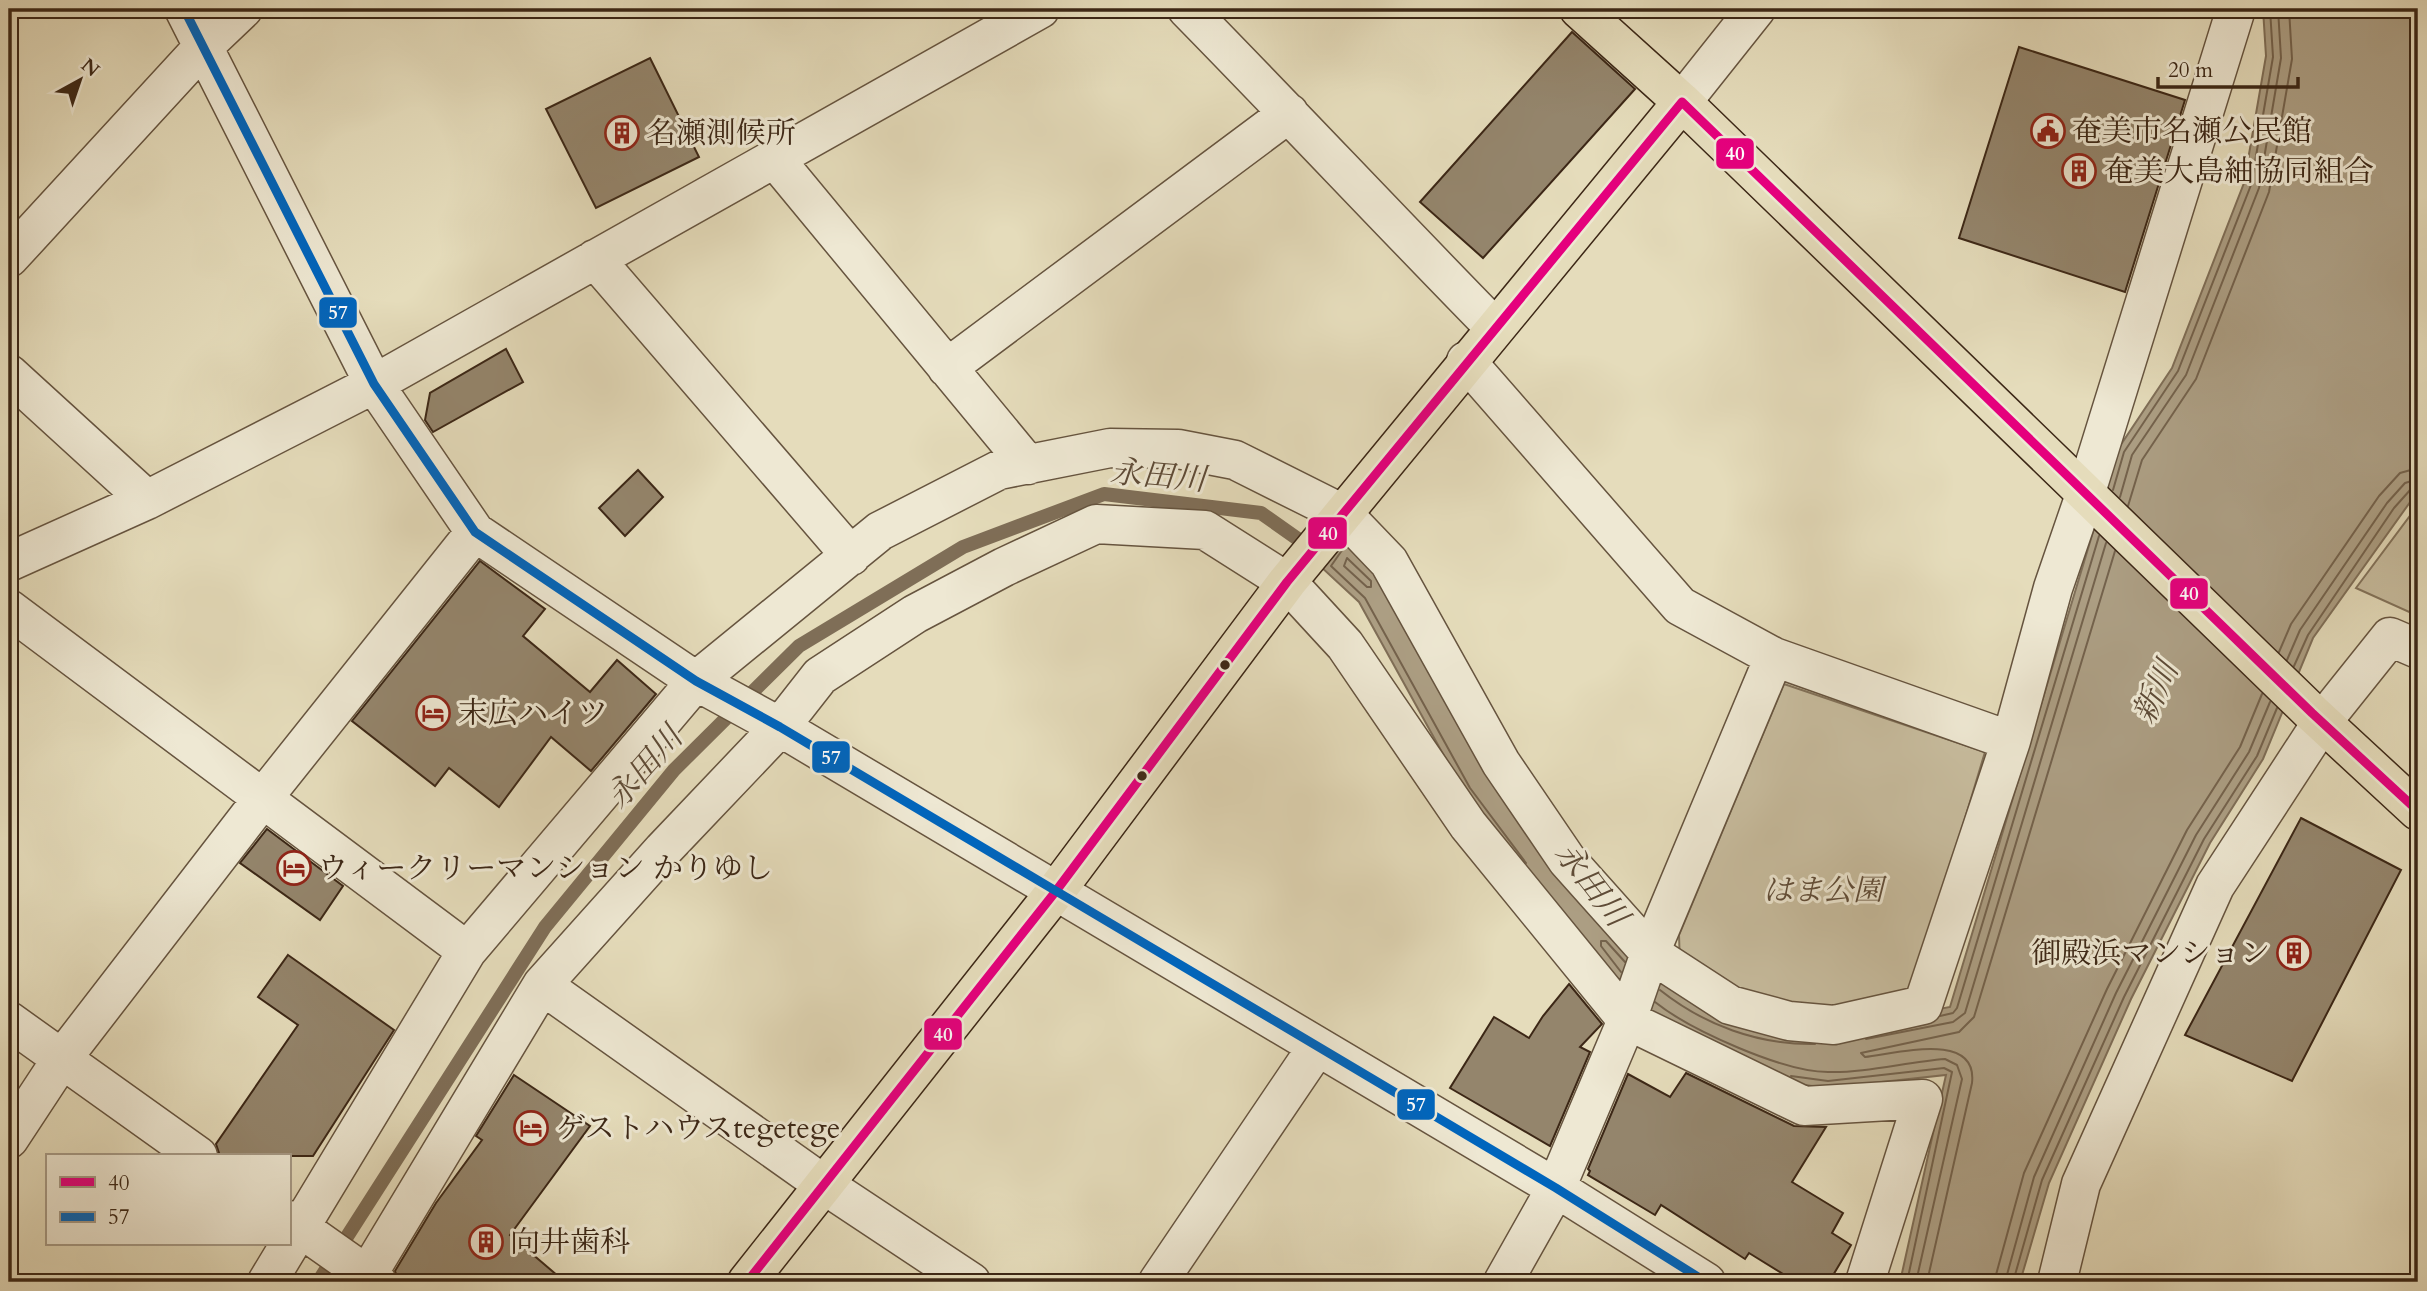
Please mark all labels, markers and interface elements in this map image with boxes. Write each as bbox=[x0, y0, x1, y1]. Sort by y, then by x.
north arrow bbox=[46, 46, 116, 116]
scale bar bbox=[2158, 46, 2298, 90]
text: N bbox=[76, 52, 105, 83]
text: 20 m bbox=[2168, 56, 2213, 85]
place label: 奄美市名瀬公民館 bbox=[2072, 111, 2312, 152]
public building icon: 奄美市名瀬公民館 bbox=[2029, 112, 2067, 150]
place label: 名瀬測候所 bbox=[646, 113, 796, 154]
building icon: 名瀬測候所 bbox=[603, 114, 641, 152]
line badge: 40 bbox=[1715, 137, 1755, 170]
text: 40 bbox=[1725, 141, 1745, 167]
place label: 奄美大島紬協同組合 bbox=[2104, 151, 2374, 192]
building icon: 奄美大島紬協同組合 bbox=[2060, 152, 2098, 190]
line badge: 57 bbox=[318, 296, 358, 329]
text: 57 bbox=[328, 300, 348, 326]
water label: 永田川 bbox=[1108, 450, 1211, 502]
line badge: 40 bbox=[1307, 516, 1348, 550]
text: 40 bbox=[1318, 521, 1338, 547]
line badge: 40 bbox=[2169, 577, 2209, 610]
text: 40 bbox=[2179, 581, 2199, 607]
water label: 新川 bbox=[2122, 651, 2191, 731]
unlabelled marker bbox=[1218, 658, 1232, 672]
place label: 末広ハイツ bbox=[458, 693, 608, 734]
hotel icon: 末広ハイツ bbox=[414, 694, 452, 732]
water label: 永田川 bbox=[597, 715, 695, 818]
line badge: 57 bbox=[811, 740, 851, 774]
text: 57 bbox=[821, 745, 841, 771]
unlabelled marker bbox=[1135, 769, 1149, 783]
water label: 永田川 bbox=[1544, 833, 1640, 938]
place label: ウィークリーマンション かりゆし bbox=[318, 848, 773, 889]
hotel icon: ウィークリーマンション かりゆし bbox=[275, 849, 313, 887]
park label: はま公園 bbox=[1763, 870, 1888, 911]
place label: 御殿浜マンション bbox=[2031, 933, 2270, 974]
building icon: 御殿浜マンション bbox=[2275, 934, 2313, 972]
line badge: 40 bbox=[923, 1017, 963, 1051]
text: 40 bbox=[933, 1022, 953, 1048]
line badge: 57 bbox=[1396, 1088, 1436, 1121]
text: 57 bbox=[1406, 1092, 1426, 1118]
place label: ゲストハウスtegetege bbox=[556, 1108, 840, 1149]
hotel icon: ゲストハウスtegetege bbox=[512, 1109, 550, 1147]
legend bbox=[46, 1154, 290, 1246]
text: 40 bbox=[108, 1169, 130, 1198]
text: 57 bbox=[108, 1203, 130, 1232]
place label: 向井歯科 bbox=[510, 1222, 630, 1263]
building icon: 向井歯科 bbox=[467, 1223, 505, 1261]

